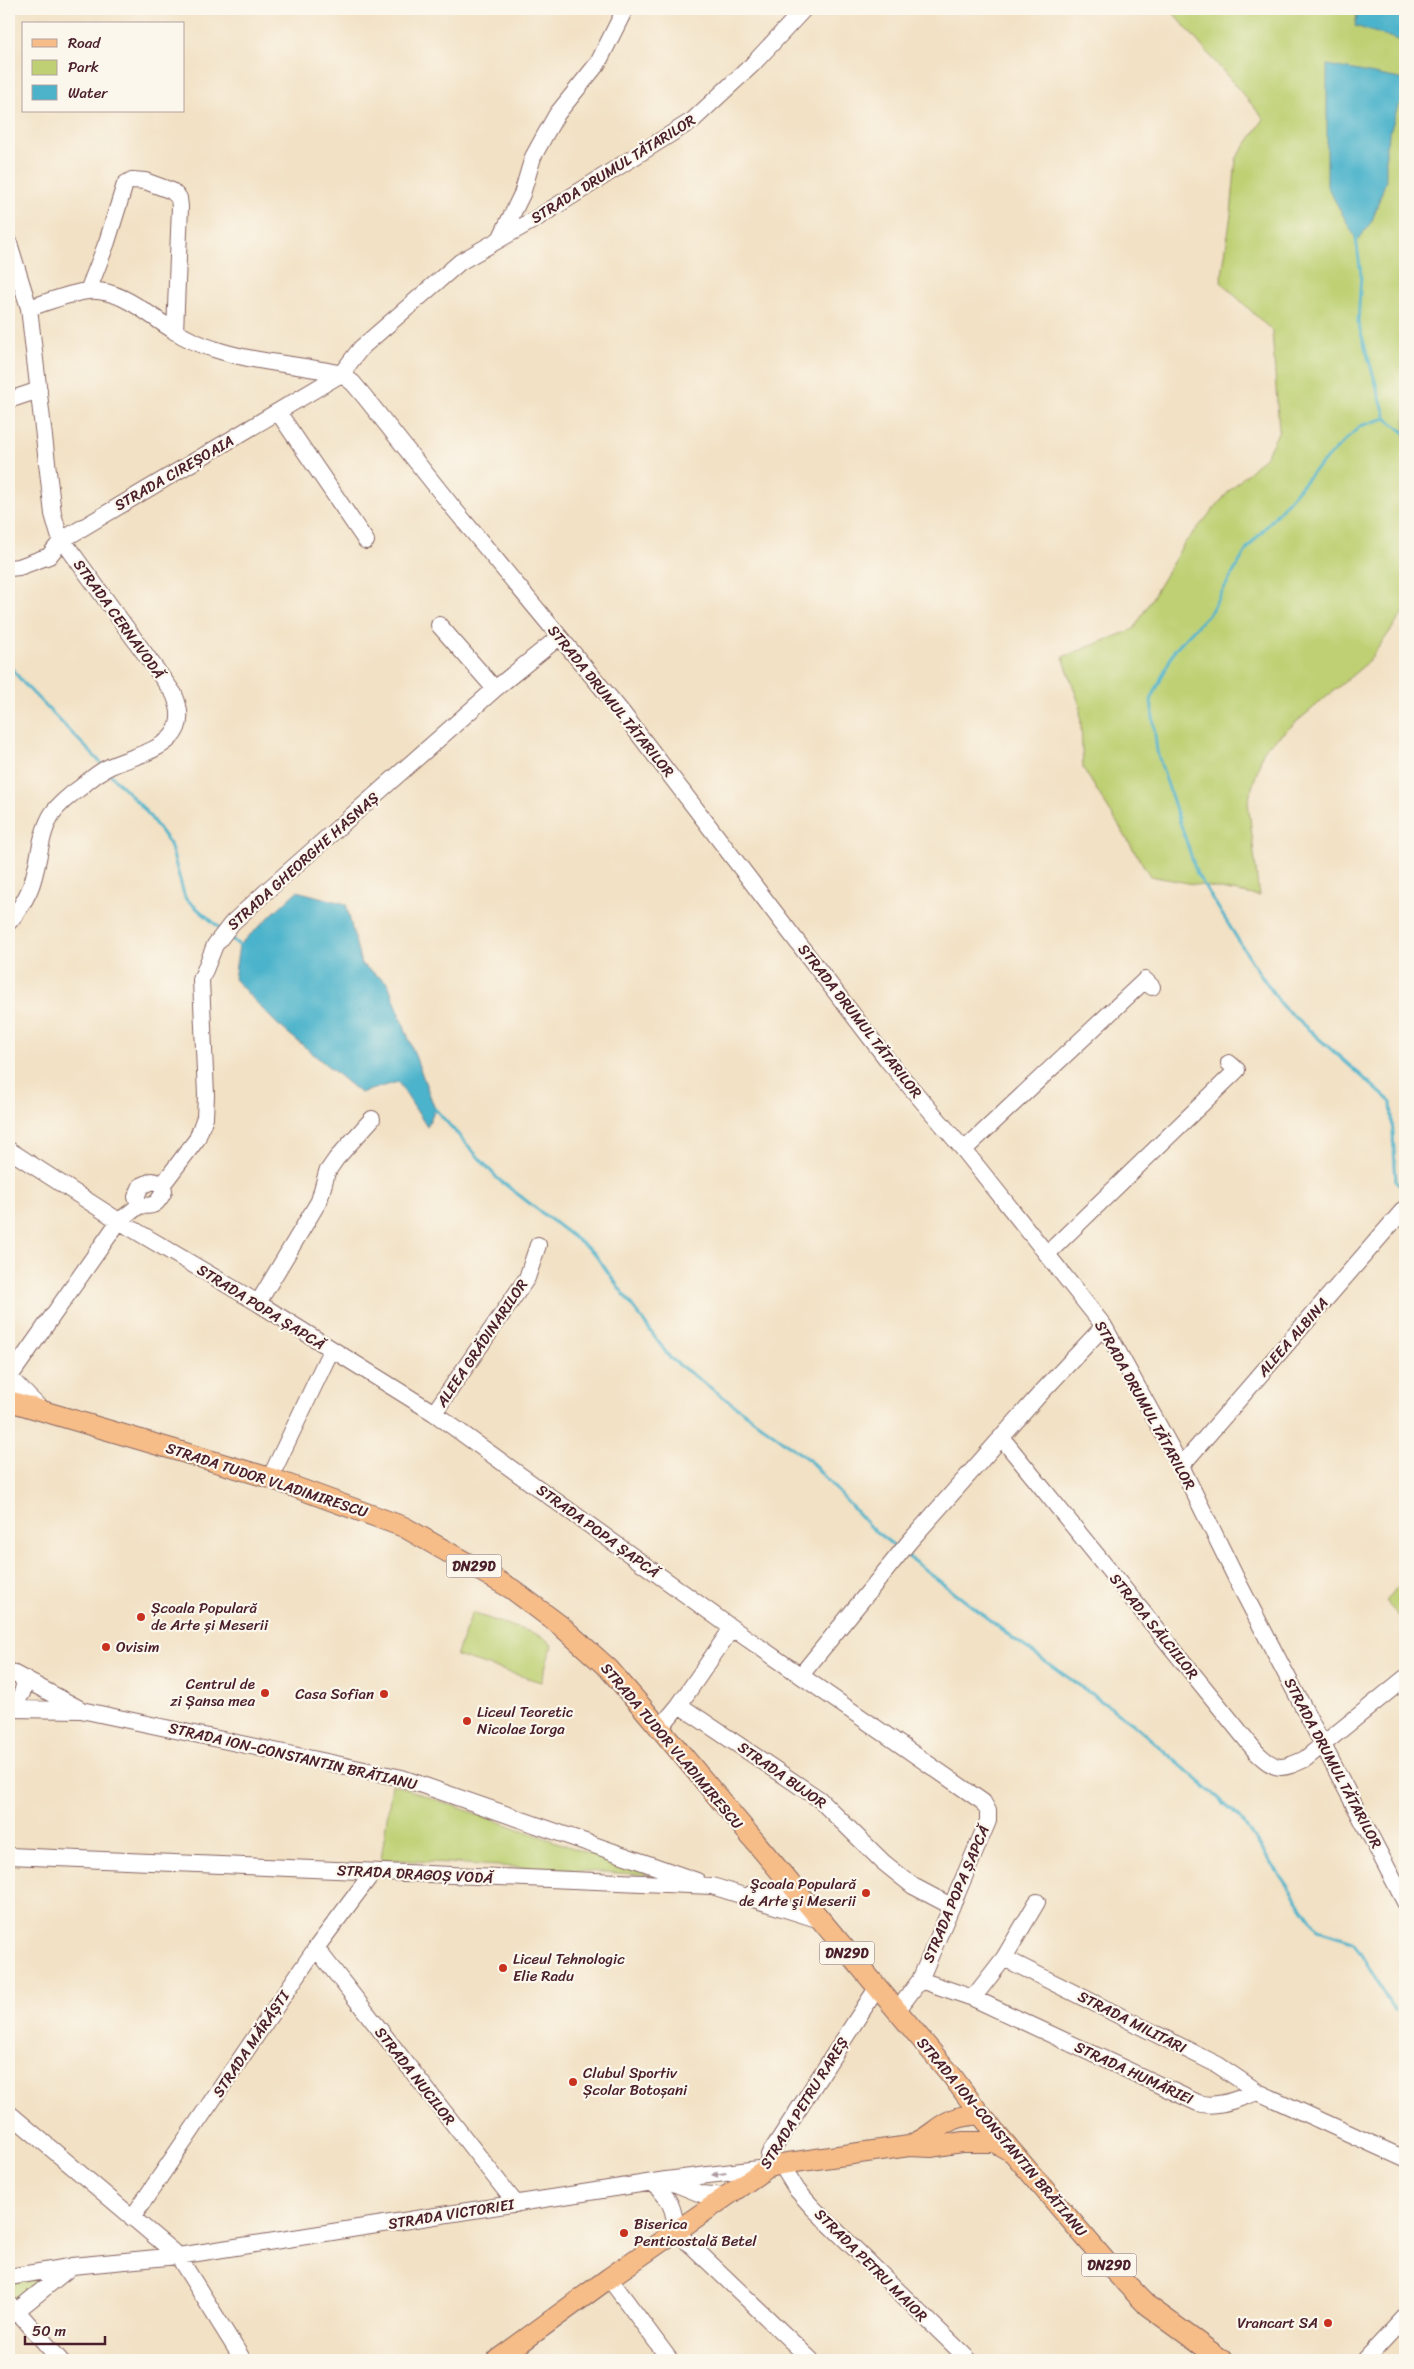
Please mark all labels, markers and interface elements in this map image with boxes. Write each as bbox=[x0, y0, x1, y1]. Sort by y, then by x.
legend bbox=[22, 22, 185, 112]
text: Road bbox=[68, 30, 101, 56]
text: Park bbox=[68, 54, 99, 80]
text: Water bbox=[68, 80, 108, 106]
street label: STRADA DRUMUL TĂTARILOR bbox=[525, 108, 701, 230]
street label: STRADA CIREȘOAIA bbox=[109, 428, 239, 518]
street label: STRADA CERNAVODĂ bbox=[66, 553, 172, 685]
street label: STRADA DRUMUL TĂTARILOR bbox=[541, 619, 681, 783]
street label: STRADA GHEORGHE HASNAȘ bbox=[221, 785, 386, 937]
street label: STRADA DRUMUL TĂTARILOR bbox=[791, 938, 929, 1104]
street label: STRADA POPA ȘAPCĂ bbox=[192, 1257, 331, 1358]
street label: ALEEA GRĂDINARILOR bbox=[429, 1274, 535, 1413]
street label: ALEEA ALBINA bbox=[1250, 1291, 1335, 1383]
street label: STRADA DRUMUL TĂTARILOR bbox=[1087, 1315, 1203, 1495]
street label: STRADA TUDOR VLADIMIRESCU bbox=[162, 1435, 372, 1525]
street label: STRADA POPA ȘAPCĂ bbox=[531, 1477, 666, 1585]
road number: DN29D bbox=[446, 1554, 502, 1578]
street label: STRADA SĂLCIILOR bbox=[1103, 1567, 1205, 1685]
place label: Școala Populară de Arte și Meserii bbox=[151, 1595, 269, 1638]
marker: Școala Populară de Arte și Meserii bbox=[135, 1611, 147, 1623]
place label: Ovisim bbox=[116, 1634, 159, 1660]
marker: Ovisim bbox=[100, 1641, 112, 1653]
street label: STRADA TUDOR VLADIMIRESCU bbox=[594, 1657, 750, 1836]
place label: Centrul de zi Șansa mea bbox=[169, 1671, 255, 1714]
street label: STRADA DRUMUL TĂTARILOR bbox=[1277, 1673, 1389, 1853]
place label: Casa Sofian bbox=[295, 1681, 374, 1707]
marker: Centrul de zi Șansa mea bbox=[259, 1687, 271, 1699]
marker: Casa Sofian bbox=[378, 1688, 390, 1700]
place label: Liceul Teoretic Nicolae Iorga bbox=[477, 1699, 573, 1742]
street label: STRADA ION-CONSTANTIN BRĂTIANU bbox=[166, 1715, 420, 1797]
marker: Liceul Teoretic Nicolae Iorga bbox=[461, 1715, 473, 1727]
street label: STRADA BUJOR bbox=[732, 1735, 832, 1815]
street label: STRADA POPA ȘAPCĂ bbox=[915, 1820, 997, 1967]
street label: STRADA DRAGOȘ VODĂ bbox=[336, 1857, 495, 1891]
place label: Şcoala Populară de Arte şi Meserii bbox=[739, 1871, 857, 1914]
marker: Şcoala Populară de Arte şi Meserii bbox=[860, 1887, 872, 1899]
road number: DN29D bbox=[820, 1942, 874, 1965]
place label: Liceul Tehnologic Elie Radu bbox=[513, 1946, 625, 1989]
marker: Liceul Tehnologic Elie Radu bbox=[497, 1962, 509, 1974]
street label: STRADA MILITARI bbox=[1073, 1983, 1191, 2061]
street label: STRADA MĂRĂȘTI bbox=[206, 1984, 297, 2103]
street label: STRADA NUCILOR bbox=[368, 2021, 462, 2131]
street label: STRADA PETRU RAREȘ bbox=[753, 2031, 856, 2174]
street label: STRADA ION-CONSTANTIN BRĂTIANU bbox=[910, 2031, 1094, 2243]
street label: STRADA HUMĂRIEI bbox=[1070, 2034, 1198, 2112]
place label: Clubul Sportiv Școlar Botoșani bbox=[583, 2060, 688, 2103]
marker: Clubul Sportiv Școlar Botoșani bbox=[567, 2076, 579, 2088]
one-way arrow bbox=[710, 2170, 726, 2178]
street label: STRADA VICTORIEI bbox=[386, 2191, 517, 2237]
street label: STRADA PETRU MAIOR bbox=[808, 2202, 934, 2328]
place label: Biserica Penticostală Betel bbox=[634, 2211, 757, 2254]
marker: Biserica Penticostală Betel bbox=[618, 2227, 630, 2239]
road number: DN29D bbox=[1082, 2254, 1136, 2276]
place label: Vrancart SA bbox=[1237, 2310, 1318, 2336]
scale bar bbox=[25, 2314, 105, 2346]
marker: Vrancart SA bbox=[1322, 2317, 1334, 2329]
text: 50 m bbox=[32, 2318, 67, 2344]

